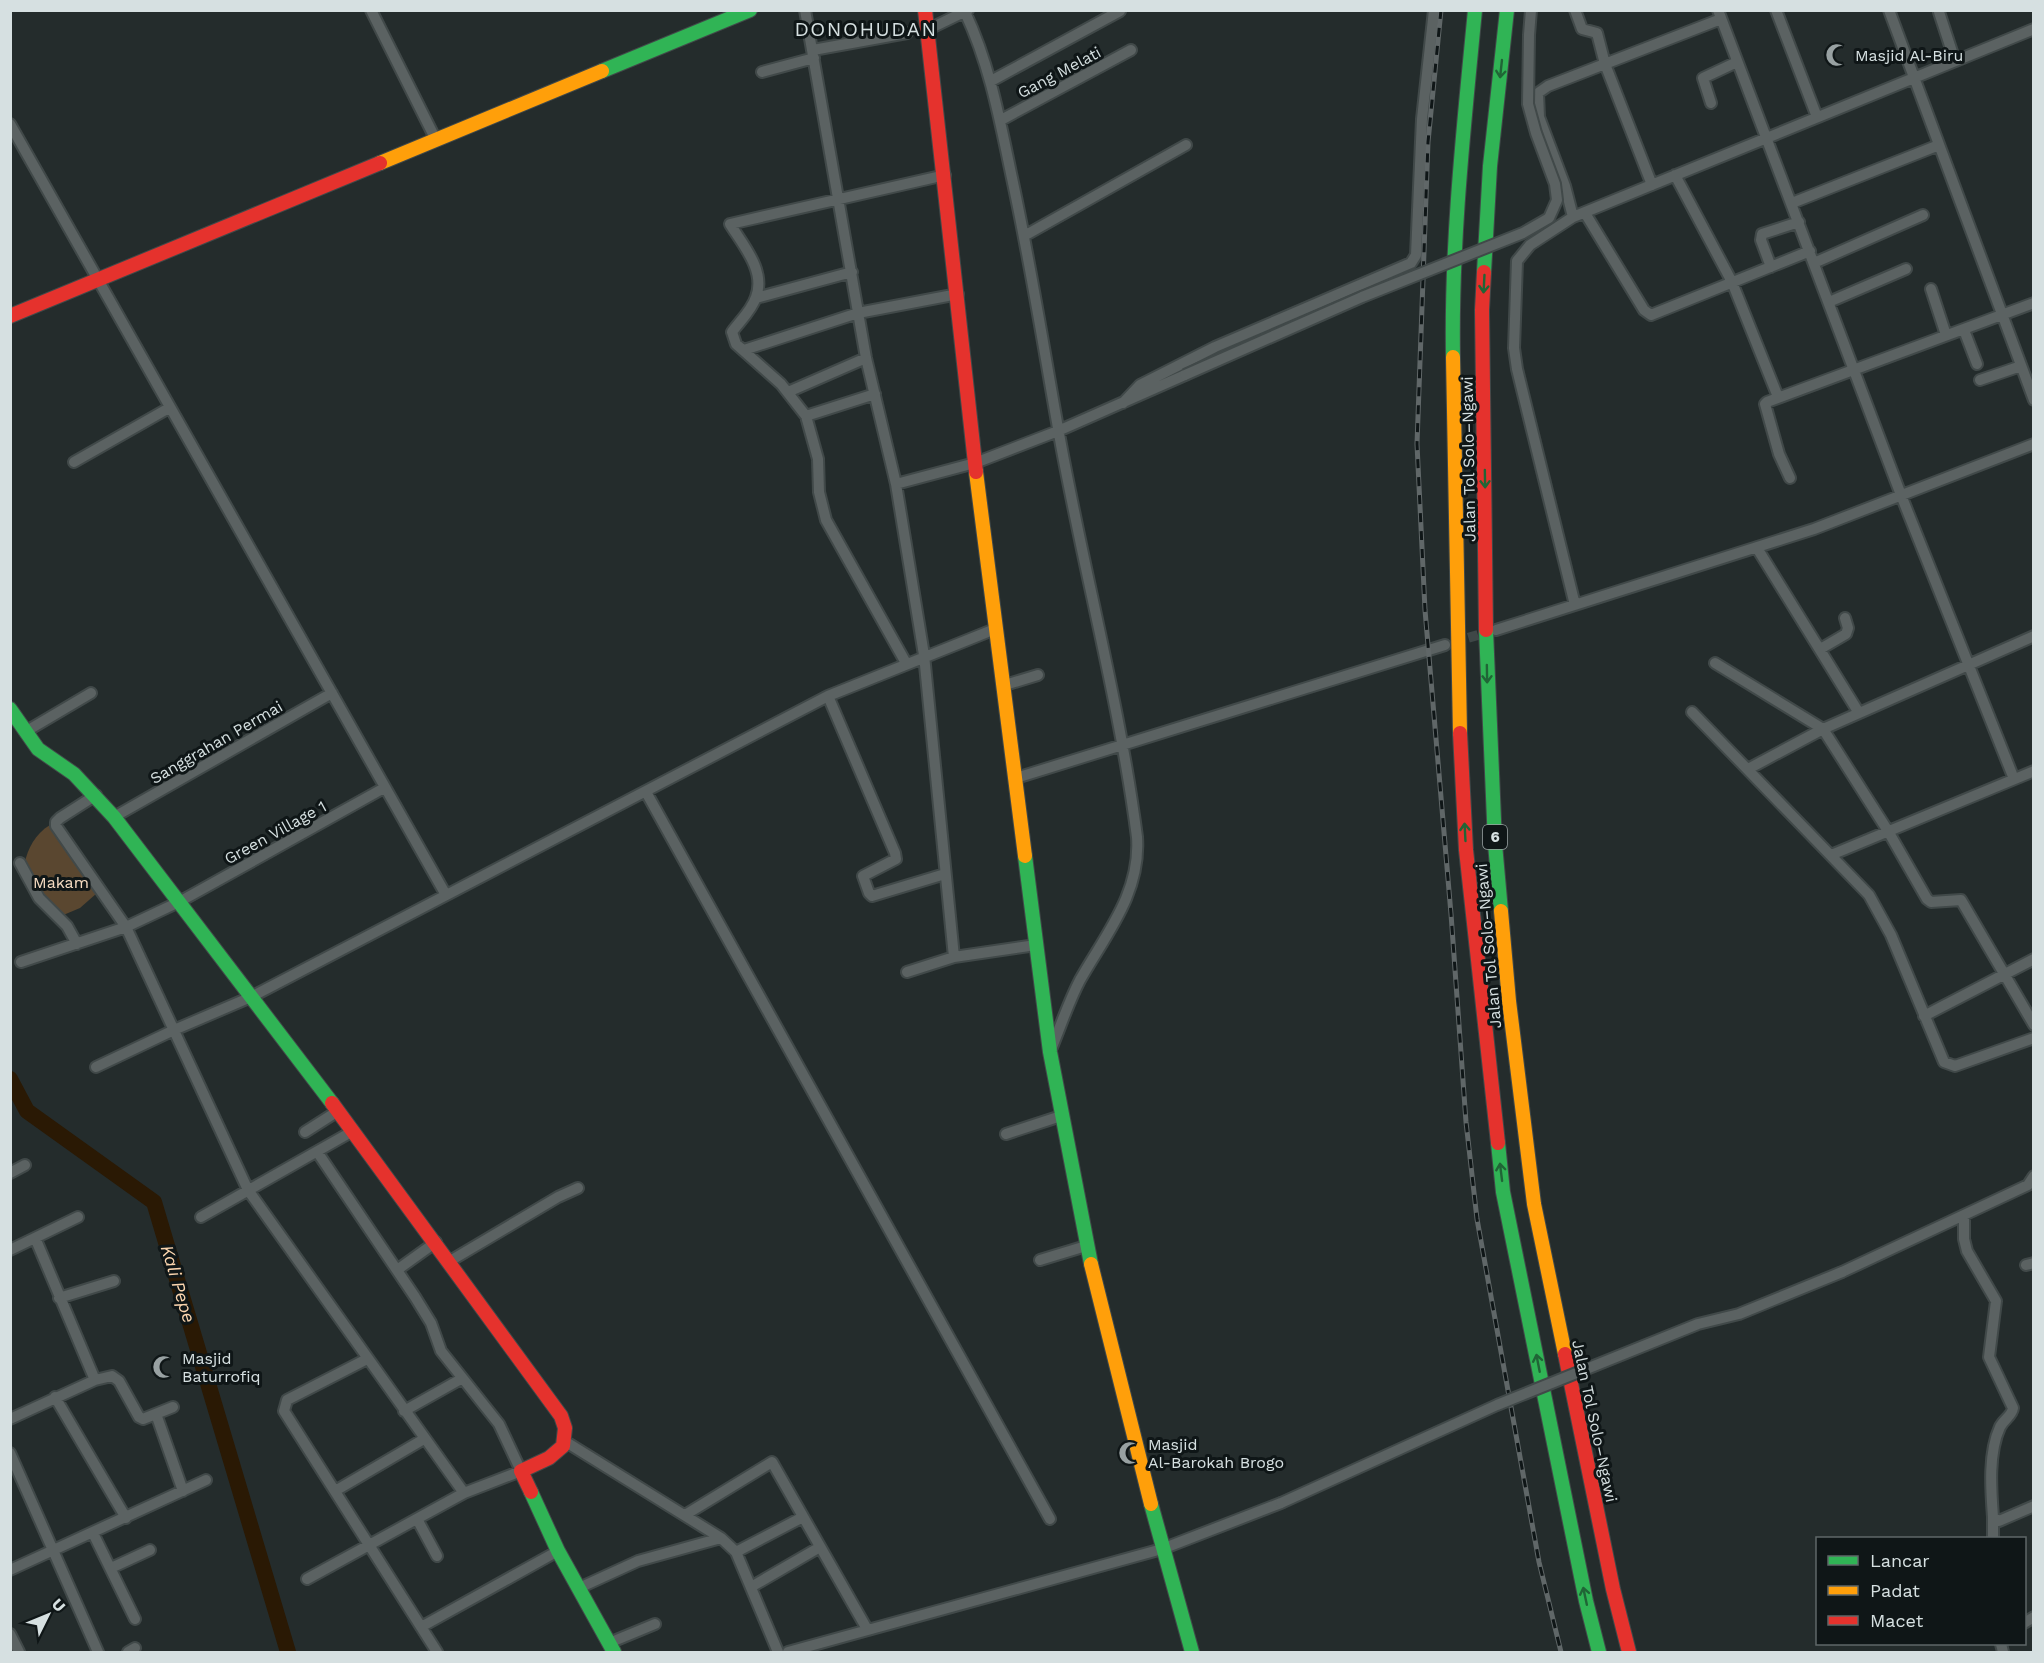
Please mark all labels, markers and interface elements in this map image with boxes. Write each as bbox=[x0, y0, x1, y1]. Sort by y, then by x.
district label: DONOHUDAN bbox=[794, 17, 938, 41]
street label: Gang Melati bbox=[1014, 42, 1104, 102]
mosque icon: Masjid Al-Biru bbox=[1824, 42, 1850, 68]
place label: Masjid Al-Biru bbox=[1855, 46, 1963, 65]
one-way arrow bbox=[1495, 58, 1506, 78]
one-way arrow bbox=[1478, 273, 1489, 293]
street label: Jalan Tol Solo–Ngawi bbox=[1458, 376, 1479, 542]
one-way arrow bbox=[1479, 468, 1490, 488]
one-way arrow bbox=[1481, 663, 1493, 683]
street label: Sanggrahan Permai bbox=[147, 697, 286, 788]
street label: Green Village 1 bbox=[221, 797, 330, 868]
one-way arrow bbox=[1459, 823, 1470, 843]
road number: 6 bbox=[1483, 825, 1507, 849]
street label: Jalan Tol Solo–Ngawi bbox=[1472, 863, 1505, 1029]
park label: Makam bbox=[33, 873, 89, 892]
one-way arrow bbox=[1495, 1163, 1506, 1183]
water label: Kali Pepe bbox=[157, 1242, 200, 1325]
street label: Jalan Tol Solo–Ngawi bbox=[1568, 1338, 1621, 1504]
place label: Masjid Baturrofiq bbox=[182, 1349, 261, 1386]
mosque icon: Masjid Baturrofiq bbox=[151, 1354, 177, 1380]
one-way arrow bbox=[1532, 1354, 1543, 1374]
place label: Masjid Al-Barokah Brogo bbox=[1148, 1435, 1284, 1472]
mosque icon: Masjid Al-Barokah Brogo bbox=[1117, 1440, 1143, 1466]
legend bbox=[1816, 1537, 2026, 1645]
text: Lancar bbox=[1870, 1550, 1930, 1571]
text: Padat bbox=[1870, 1580, 1920, 1601]
north arrow bbox=[18, 1585, 78, 1645]
one-way arrow bbox=[1579, 1586, 1590, 1606]
text: U bbox=[48, 1594, 69, 1616]
text: Macet bbox=[1870, 1610, 1924, 1631]

